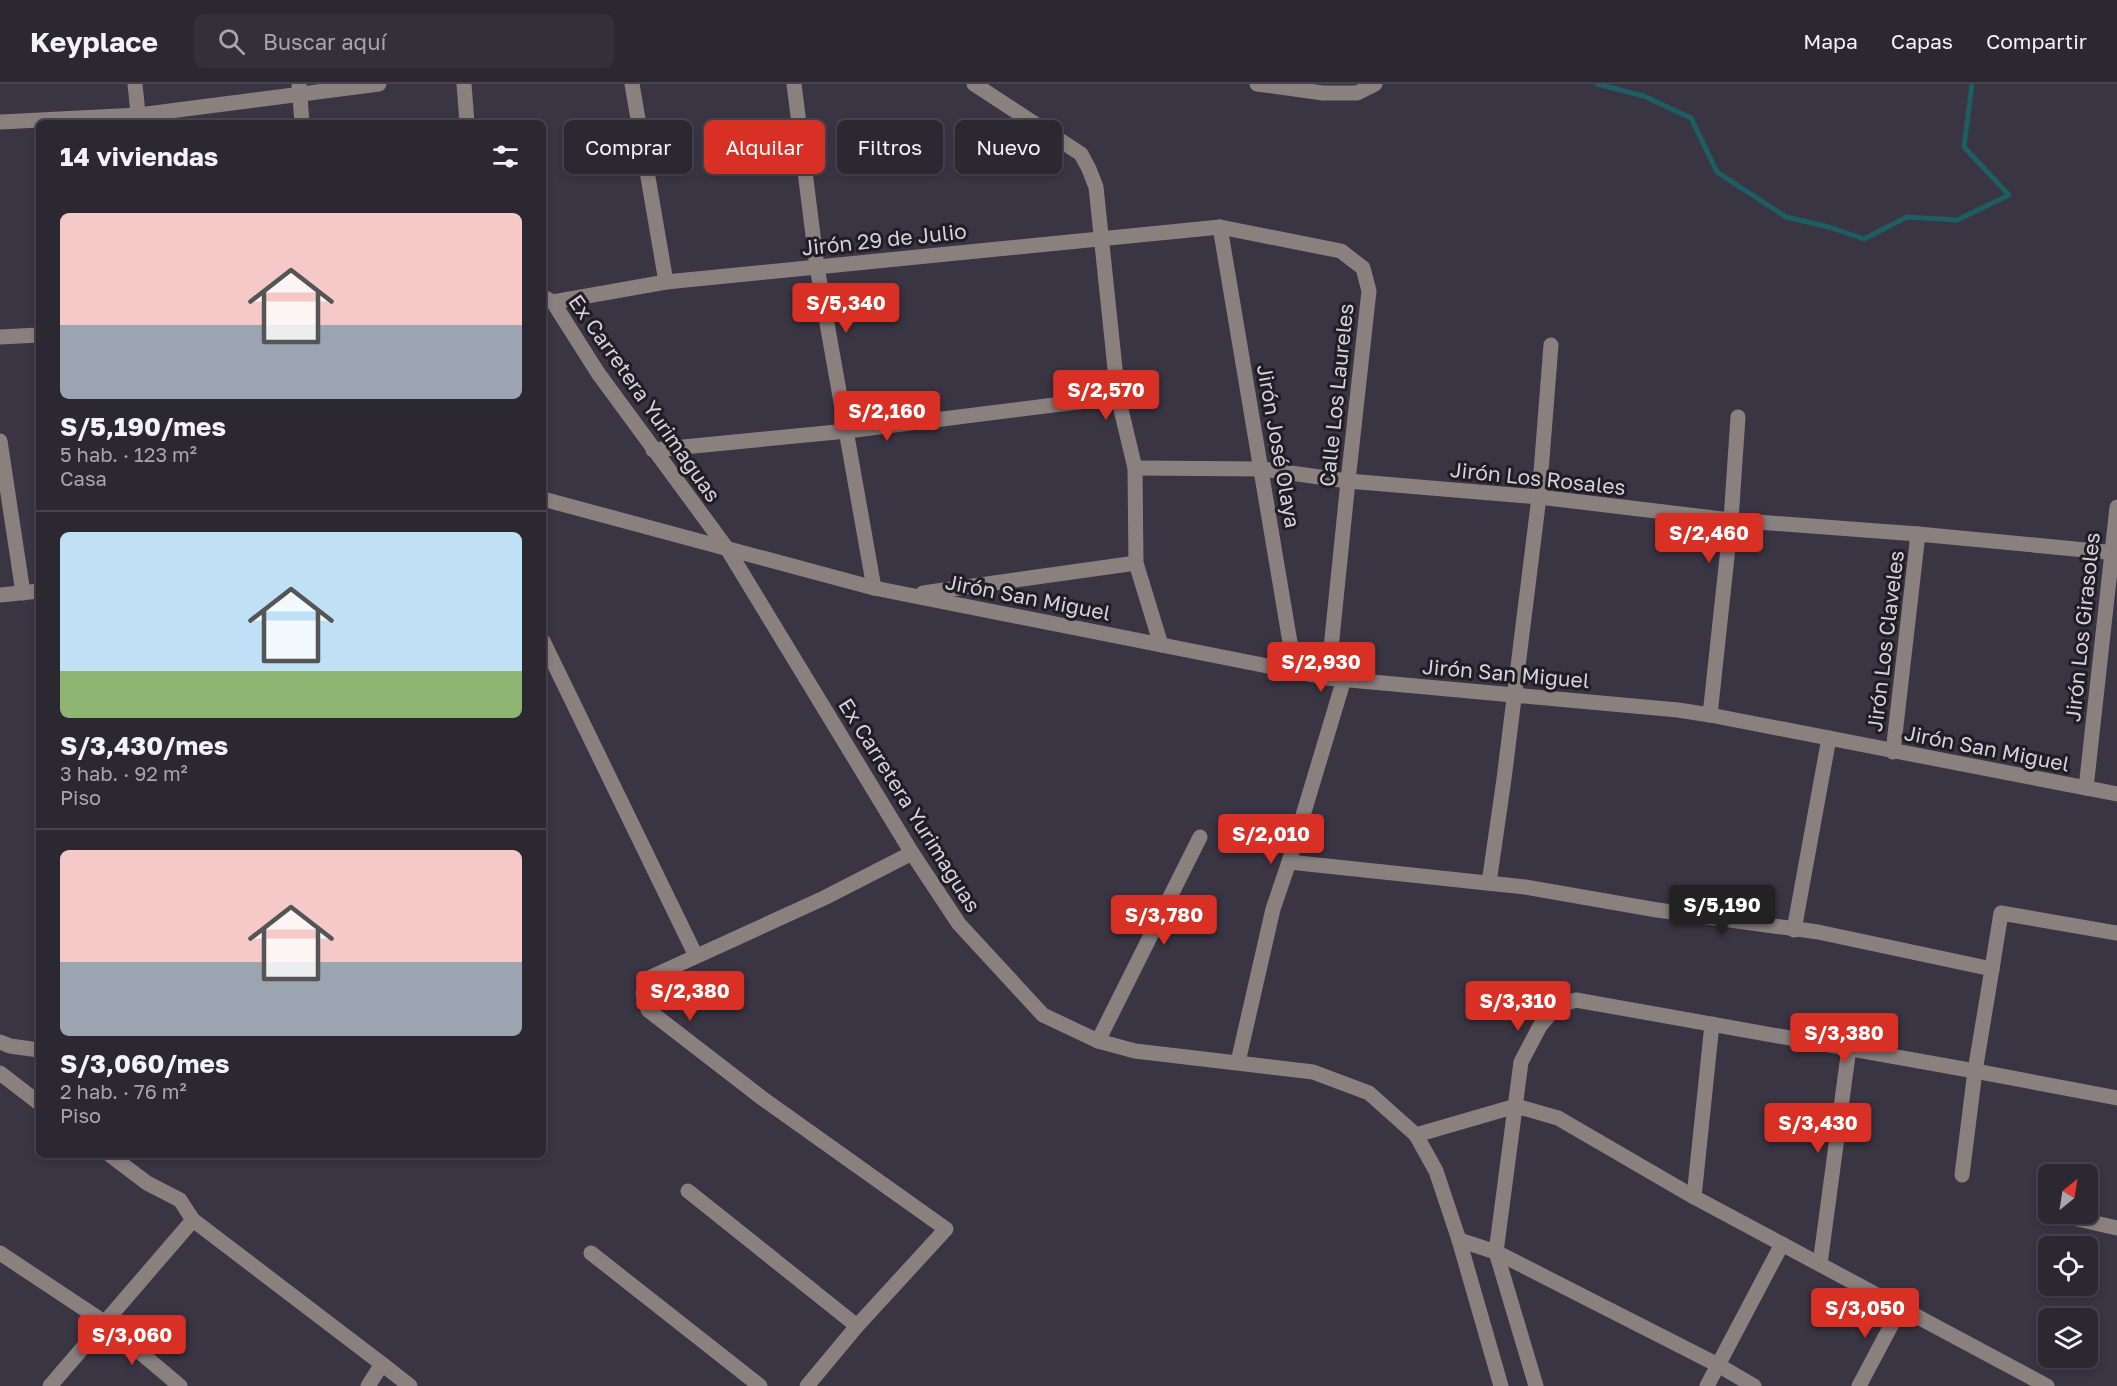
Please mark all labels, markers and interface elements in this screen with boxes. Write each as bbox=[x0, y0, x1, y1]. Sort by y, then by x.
search box bbox=[194, 14, 614, 68]
text: Keyplace bbox=[30, 25, 158, 58]
icon: search bbox=[215, 25, 248, 58]
text: Buscar aquí bbox=[263, 28, 386, 55]
text: Mapa bbox=[1803, 28, 1858, 54]
text: Capas bbox=[1891, 28, 1953, 54]
text: Compartir bbox=[1986, 28, 2087, 54]
chip: Comprar bbox=[564, 120, 692, 174]
chip: Alquilar bbox=[704, 120, 825, 174]
chip: Filtros bbox=[837, 120, 943, 174]
chip: Nuevo bbox=[955, 120, 1062, 174]
icon: filters bbox=[489, 140, 522, 173]
text: 14 viviendas bbox=[60, 141, 218, 172]
street label: Jirón 29 de Julio bbox=[800, 217, 968, 261]
icon: home bbox=[237, 252, 345, 360]
pin: S/5,340 bbox=[791, 283, 901, 334]
street label: Ex Carretera Yurimaguas bbox=[563, 289, 727, 507]
text: S/5,340 bbox=[806, 290, 886, 314]
street label: Calle Los Laureles bbox=[1313, 302, 1359, 488]
street label: Jirón José Olaya bbox=[1252, 362, 1306, 530]
pin: S/2,570 bbox=[1051, 370, 1161, 421]
text: S/2,570 bbox=[1067, 377, 1145, 401]
pin: S/2,160 bbox=[832, 391, 942, 442]
text: S/2,160 bbox=[848, 398, 926, 422]
text: S/5,190/mes bbox=[60, 411, 226, 442]
text: 5 hab. · 123 m² bbox=[60, 442, 197, 466]
street label: Jirón Los Rosales bbox=[1449, 456, 1627, 500]
text: Casa bbox=[60, 466, 107, 490]
pin: S/2,460 bbox=[1654, 513, 1764, 564]
text: S/2,460 bbox=[1669, 520, 1749, 544]
street label: Jirón Los Girasoles bbox=[2059, 531, 2105, 723]
street label: Jirón Los Claveles bbox=[1861, 549, 1909, 733]
street label: Jirón San Miguel bbox=[943, 568, 1113, 626]
icon: home bbox=[237, 571, 345, 679]
pin: S/2,930 bbox=[1266, 642, 1376, 693]
text: S/2,930 bbox=[1281, 649, 1361, 673]
street label: Jirón San Miguel bbox=[1421, 653, 1591, 693]
street label: Ex Carretera Yurimaguas bbox=[833, 693, 987, 917]
street label: Jirón San Miguel bbox=[1902, 719, 2072, 777]
text: S/3,430/mes bbox=[60, 730, 228, 761]
text: 3 hab. · 92 m² bbox=[60, 761, 188, 785]
text: Piso bbox=[60, 785, 101, 809]
pin: S/2,010 bbox=[1216, 814, 1326, 865]
text: S/2,010 bbox=[1232, 821, 1310, 845]
pin: S/5,190 bbox=[1667, 885, 1777, 936]
icon: home bbox=[237, 889, 345, 997]
text: S/5,190 bbox=[1683, 892, 1761, 916]
pin: S/3,780 bbox=[1109, 895, 1219, 946]
text: S/3,780 bbox=[1125, 902, 1203, 926]
pin: S/2,380 bbox=[635, 971, 745, 1022]
text: S/2,380 bbox=[650, 978, 730, 1002]
pin: S/3,310 bbox=[1463, 981, 1573, 1032]
text: S/3,310 bbox=[1479, 988, 1557, 1012]
pin: S/3,380 bbox=[1789, 1013, 1899, 1064]
text: S/3,380 bbox=[1804, 1020, 1884, 1044]
text: S/3,060/mes bbox=[60, 1048, 230, 1079]
text: 2 hab. · 76 m² bbox=[60, 1079, 187, 1103]
text: Piso bbox=[60, 1103, 101, 1127]
pin: S/3,430 bbox=[1763, 1103, 1873, 1154]
text: S/3,430 bbox=[1778, 1110, 1858, 1134]
north arrow bbox=[2038, 1164, 2098, 1224]
map controls bbox=[2038, 1164, 2098, 1368]
button: locate bbox=[2038, 1236, 2098, 1296]
pin: S/3,050 bbox=[1810, 1288, 1920, 1339]
text: S/3,050 bbox=[1825, 1295, 1905, 1319]
button: layers bbox=[2038, 1308, 2098, 1368]
pin: S/3,060 bbox=[77, 1315, 187, 1366]
text: S/3,060 bbox=[92, 1322, 172, 1346]

